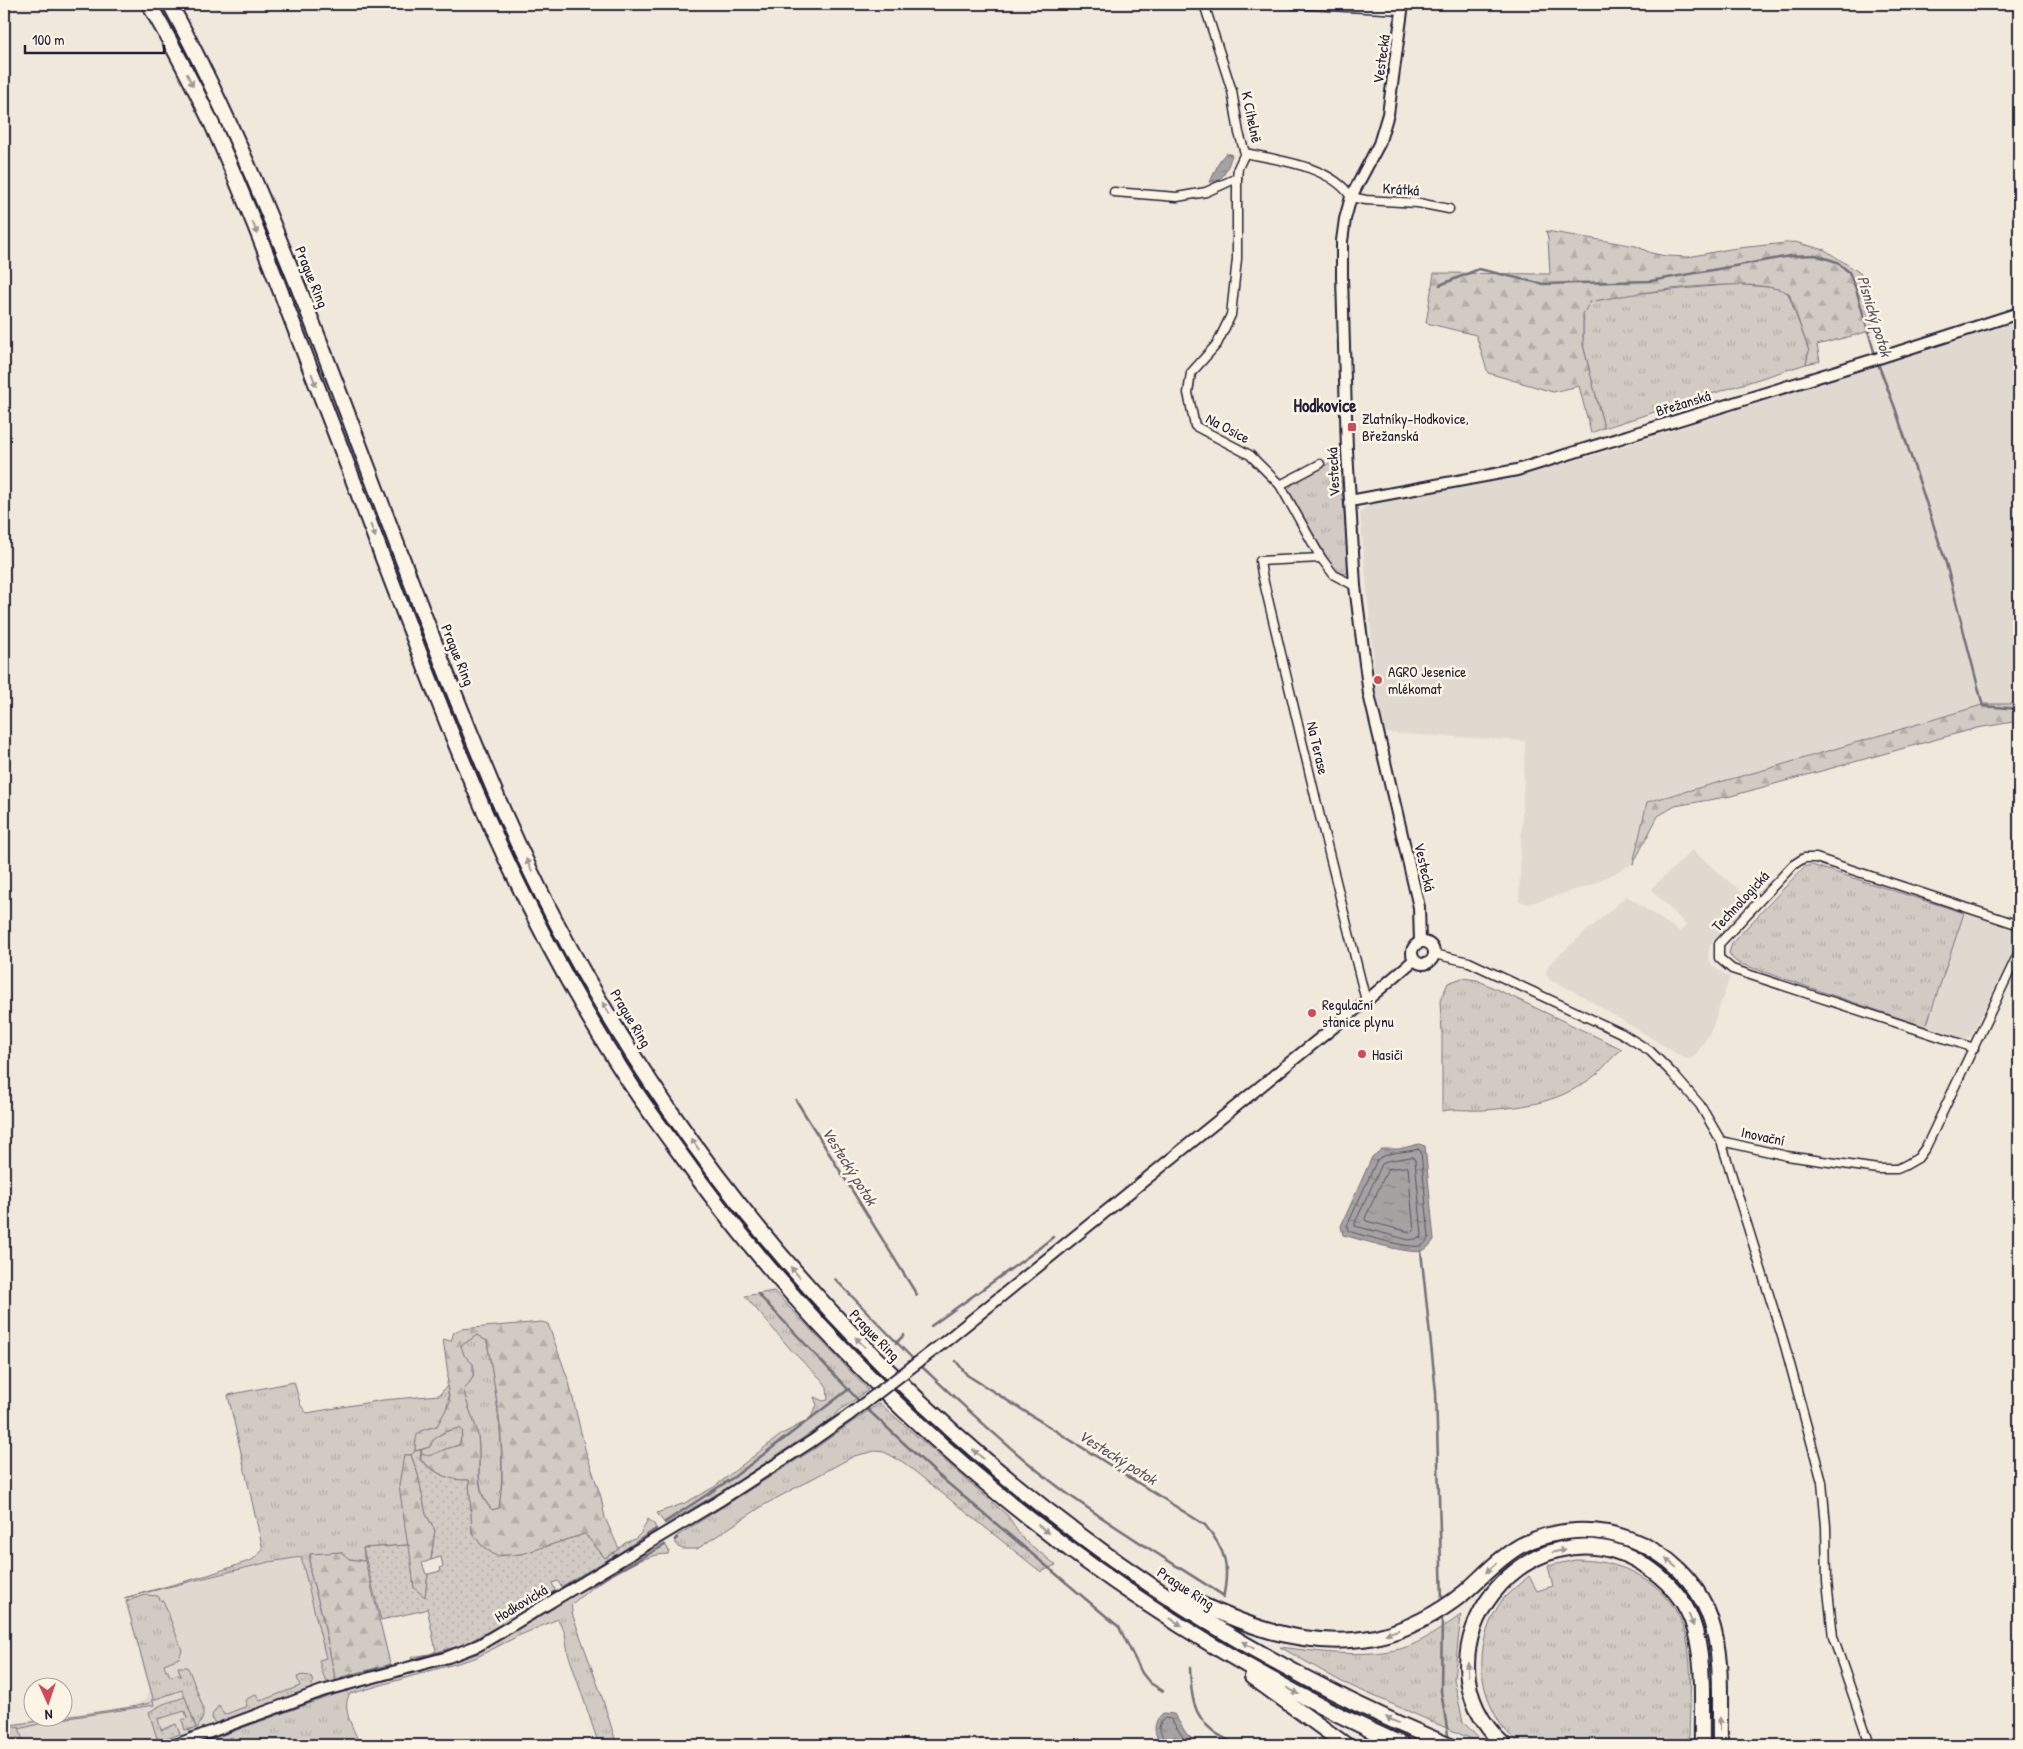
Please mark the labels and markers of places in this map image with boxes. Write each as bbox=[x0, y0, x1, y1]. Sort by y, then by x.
place label: Zlatníky-Hodkovice, Břežanská bbox=[1362, 408, 1469, 446]
marker: Zlatníky-Hodkovice, Břežanská bbox=[1346, 421, 1358, 433]
place label: AGRO Jesenice mlékomat bbox=[1388, 661, 1466, 699]
marker: AGRO Jesenice mlékomat bbox=[1372, 674, 1384, 686]
place label: Regulační stanice plynu bbox=[1322, 994, 1394, 1032]
marker: Regulační stanice plynu bbox=[1306, 1007, 1318, 1019]
place label: Hasiči bbox=[1372, 1044, 1403, 1065]
marker: Hasiči bbox=[1356, 1048, 1368, 1060]

